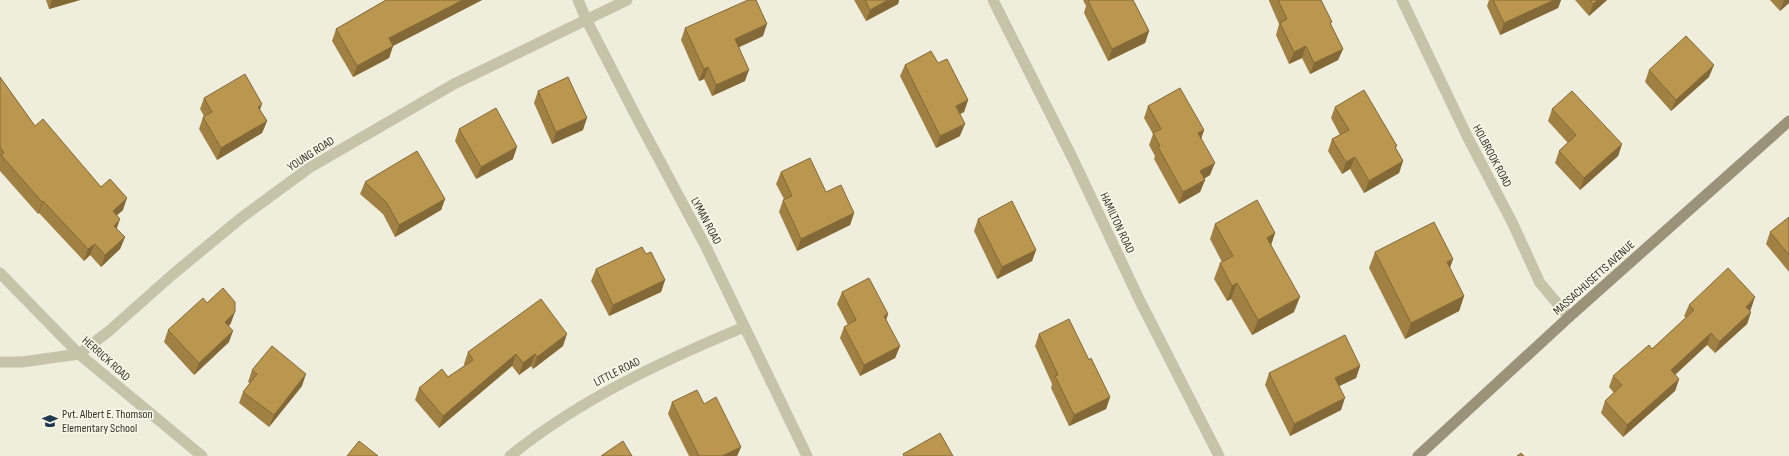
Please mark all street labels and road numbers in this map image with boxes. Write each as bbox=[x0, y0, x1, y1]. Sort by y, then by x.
street label: HOLBROOK ROAD bbox=[1469, 122, 1515, 190]
street label: YOUNG ROAD bbox=[285, 133, 337, 175]
street label: HAMILTON ROAD bbox=[1096, 190, 1138, 256]
street label: LYMAN ROAD bbox=[687, 195, 725, 247]
street label: MASSACHUSETTS AVENUE bbox=[1550, 238, 1638, 318]
street label: HERRICK ROAD bbox=[79, 333, 133, 385]
street label: LITTLE ROAD bbox=[591, 354, 643, 390]

